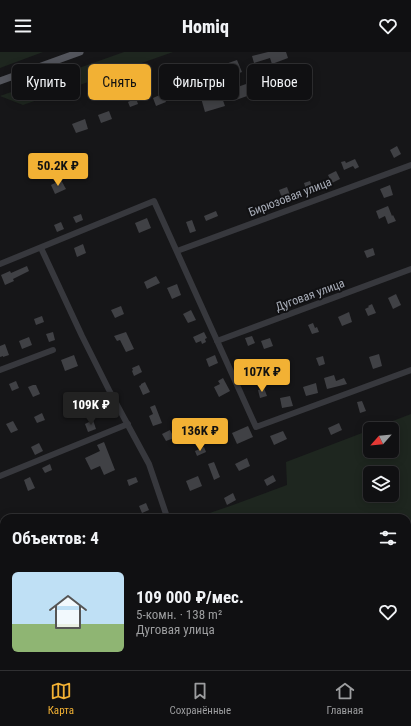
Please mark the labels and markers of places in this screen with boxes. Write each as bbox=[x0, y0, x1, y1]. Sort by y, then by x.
pin: 50.2K ₽ bbox=[21, 153, 95, 187]
pin: 107K ₽ bbox=[229, 359, 295, 393]
pin: 109K ₽ bbox=[58, 392, 124, 426]
pin: 136K ₽ bbox=[167, 418, 233, 452]

